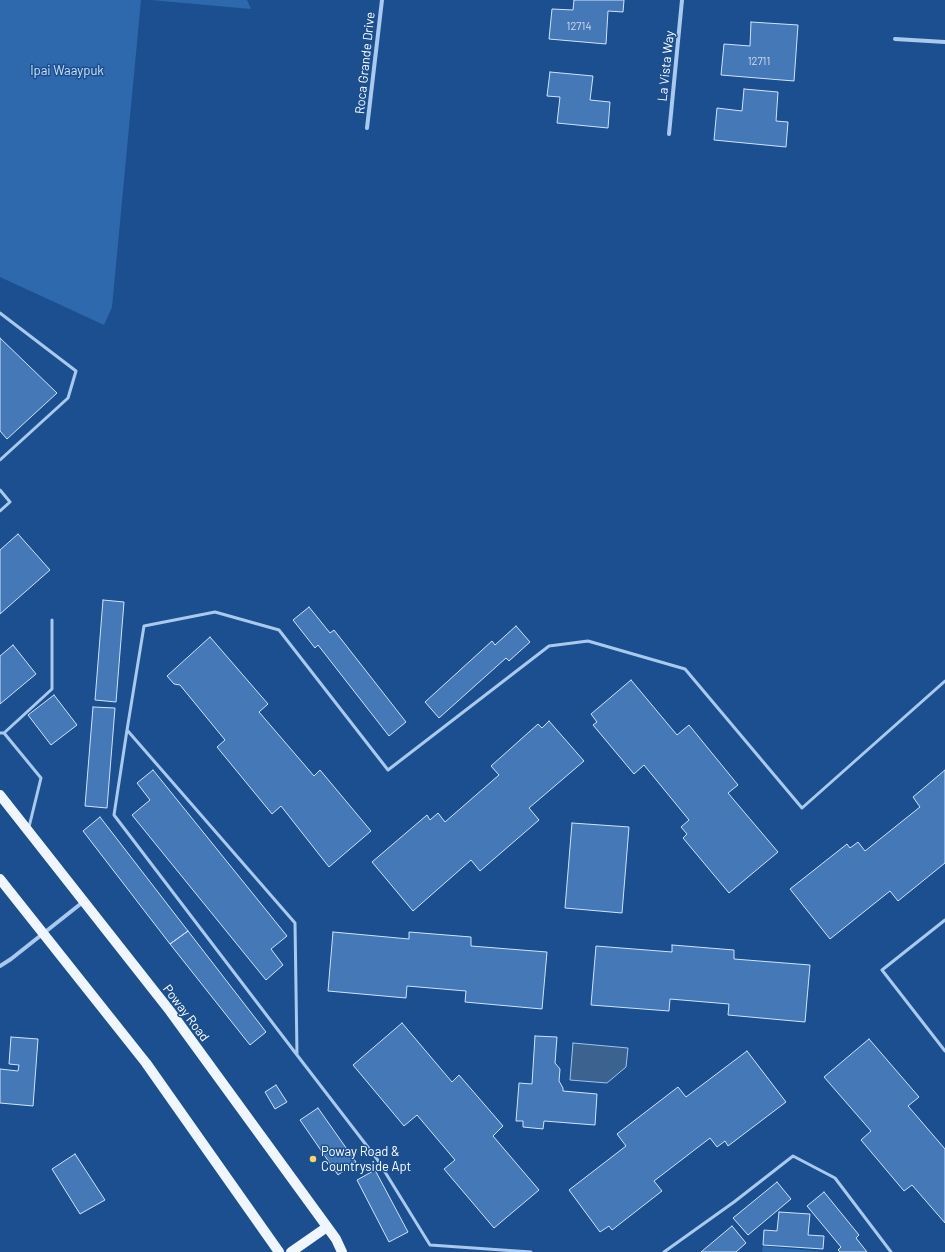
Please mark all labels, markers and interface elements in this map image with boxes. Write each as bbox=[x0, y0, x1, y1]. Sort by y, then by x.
street label: Roca Grande Drive bbox=[352, 11, 378, 115]
house number: 12714 bbox=[567, 19, 591, 33]
street label: La Vista Way bbox=[655, 30, 677, 102]
house number: 12711 bbox=[748, 54, 770, 68]
park label: Ipai Waaypuk bbox=[30, 63, 104, 79]
street label: Poway Road bbox=[159, 981, 213, 1045]
place label: Poway Road & Countryside Apt bbox=[321, 1144, 411, 1175]
marker: Poway Road & Countryside Apt bbox=[308, 1154, 318, 1164]

